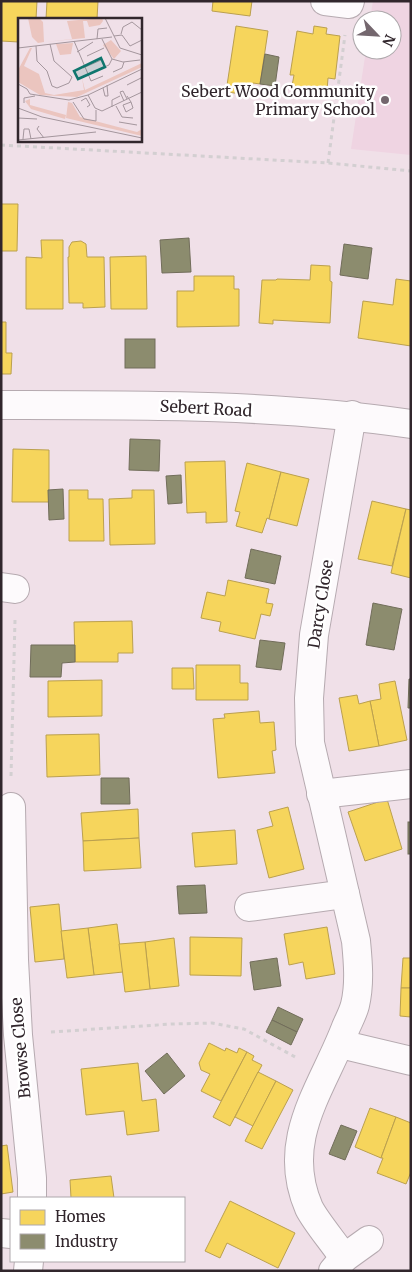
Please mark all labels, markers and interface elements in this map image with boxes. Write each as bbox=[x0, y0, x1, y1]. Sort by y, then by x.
north arrow bbox=[352, 10, 402, 60]
inset map bbox=[18, 18, 141, 141]
text: N bbox=[378, 32, 399, 49]
place label: Sebert Wood Community Primary School bbox=[181, 81, 376, 119]
marker: Sebert Wood Community Primary School bbox=[379, 94, 391, 106]
street label: Sebert Road bbox=[159, 396, 253, 420]
street label: Darcy Close bbox=[303, 558, 337, 650]
street label: Browse Close bbox=[6, 997, 34, 1099]
legend bbox=[10, 1197, 185, 1262]
text: Homes bbox=[55, 1207, 106, 1226]
text: Industry bbox=[55, 1232, 118, 1251]

